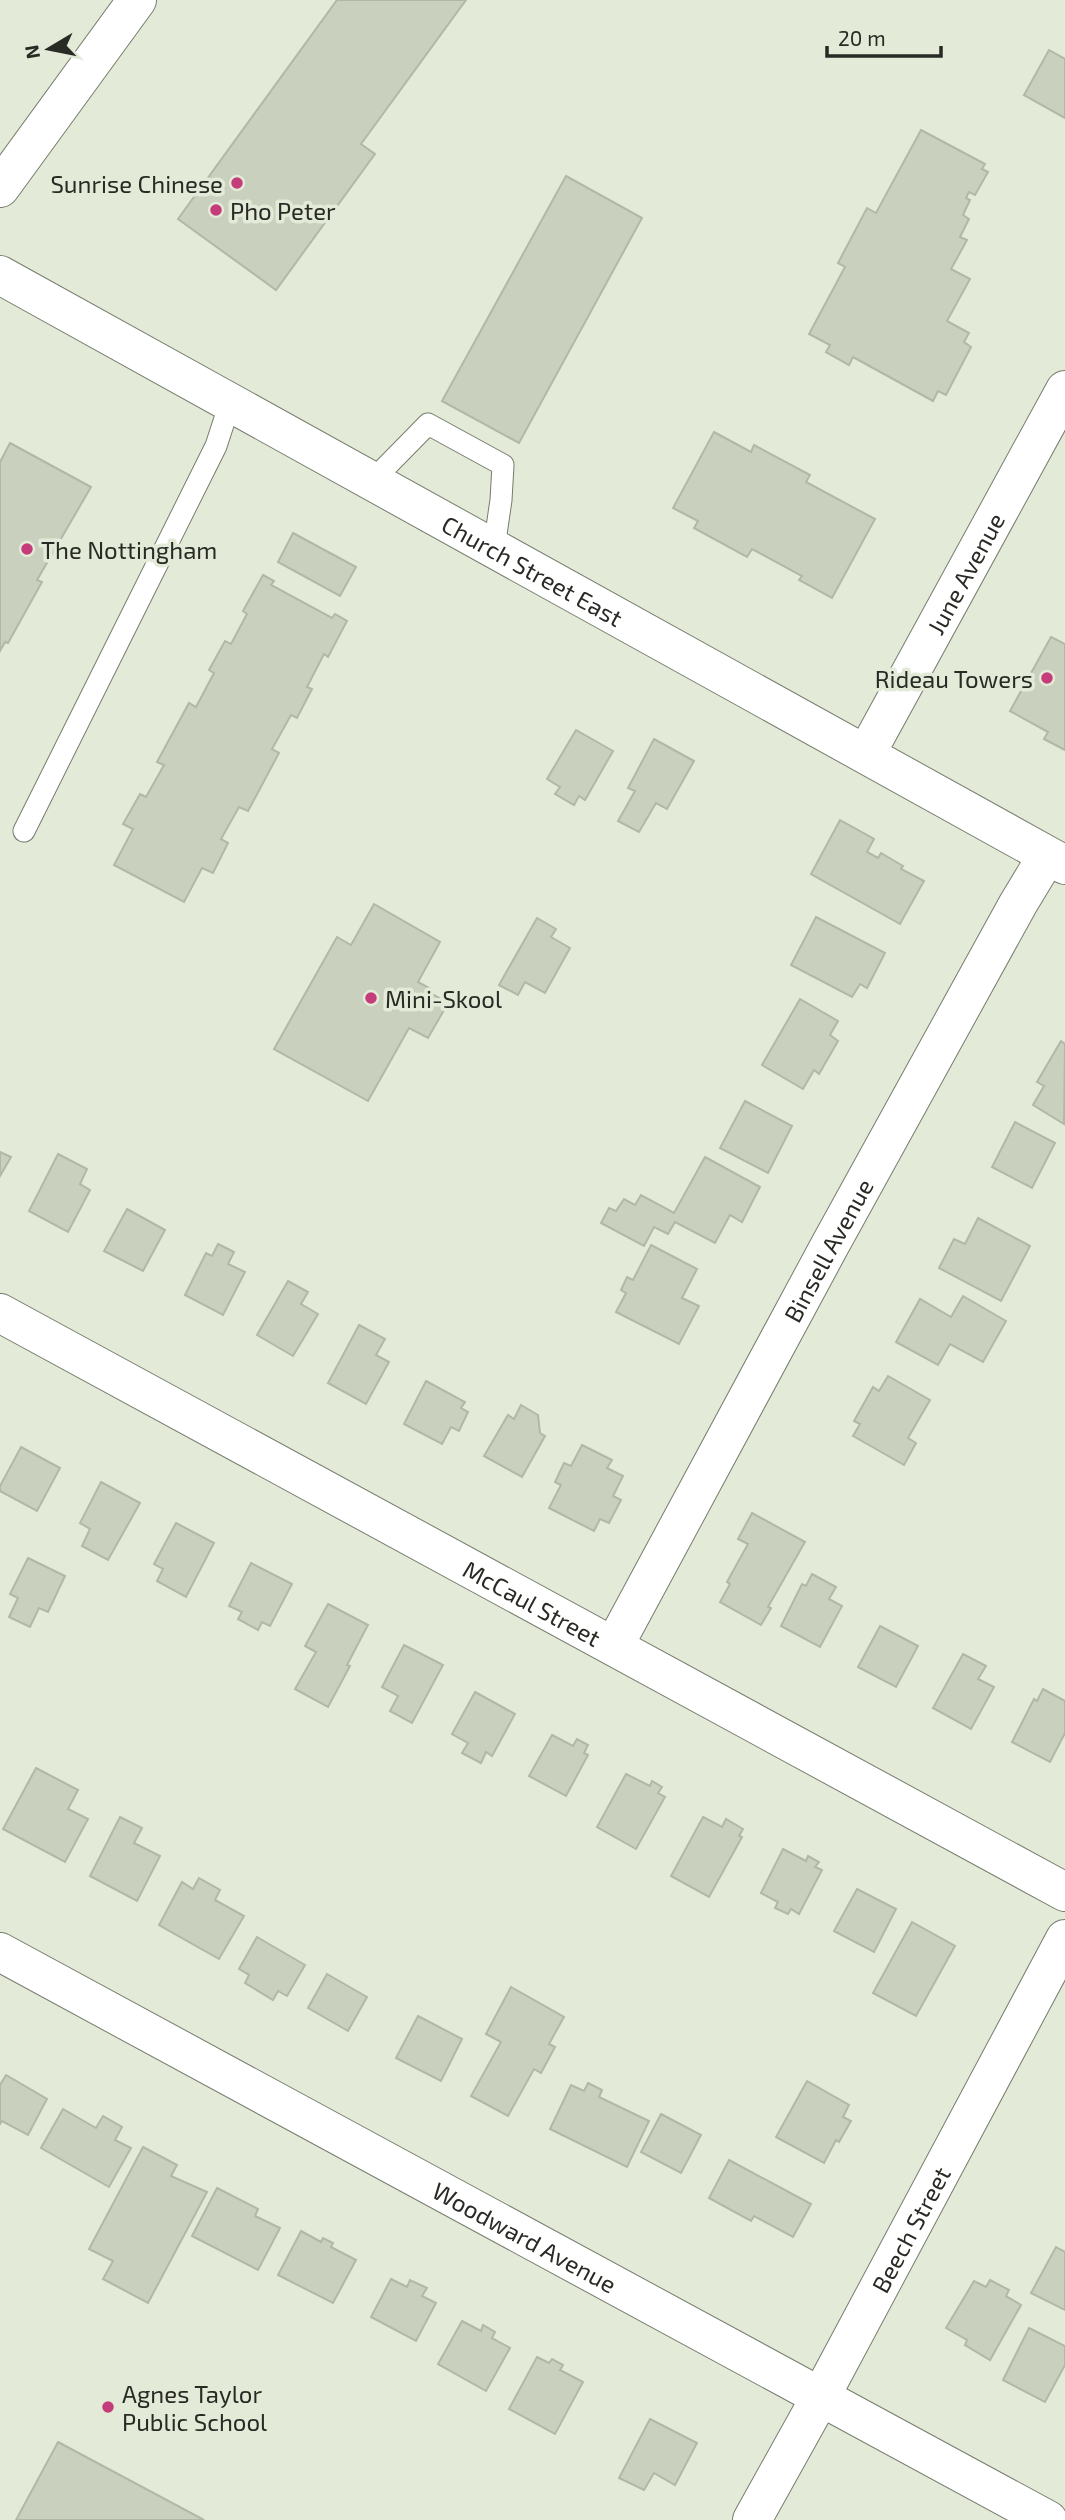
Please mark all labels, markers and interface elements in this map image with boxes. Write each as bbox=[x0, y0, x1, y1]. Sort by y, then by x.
north arrow bbox=[14, 14, 84, 84]
scale bar bbox=[827, 14, 941, 58]
text: 20 m bbox=[838, 25, 886, 50]
text: N bbox=[19, 43, 44, 61]
place label: Sunrise Chinese bbox=[50, 169, 223, 198]
marker: Sunrise Chinese bbox=[229, 175, 245, 191]
place label: Pho Peter bbox=[230, 196, 336, 225]
marker: Pho Peter bbox=[208, 202, 224, 218]
street label: June Avenue bbox=[920, 508, 1010, 639]
street label: Church Street East bbox=[437, 509, 628, 632]
place label: The Nottingham bbox=[41, 535, 217, 564]
marker: The Nottingham bbox=[19, 541, 35, 557]
place label: Rideau Towers bbox=[875, 664, 1033, 693]
marker: Rideau Towers bbox=[1039, 670, 1055, 686]
place label: Mini-Skool bbox=[385, 984, 502, 1013]
marker: Mini-Skool bbox=[363, 990, 379, 1006]
street label: Binsell Avenue bbox=[777, 1173, 878, 1327]
street label: McCaul Street bbox=[459, 1553, 606, 1651]
street label: Beech Street bbox=[865, 2161, 955, 2297]
street label: Woodward Avenue bbox=[428, 2175, 622, 2298]
place label: Agnes Taylor Public School bbox=[122, 2379, 267, 2436]
marker: Agnes Taylor Public School bbox=[100, 2399, 116, 2415]

